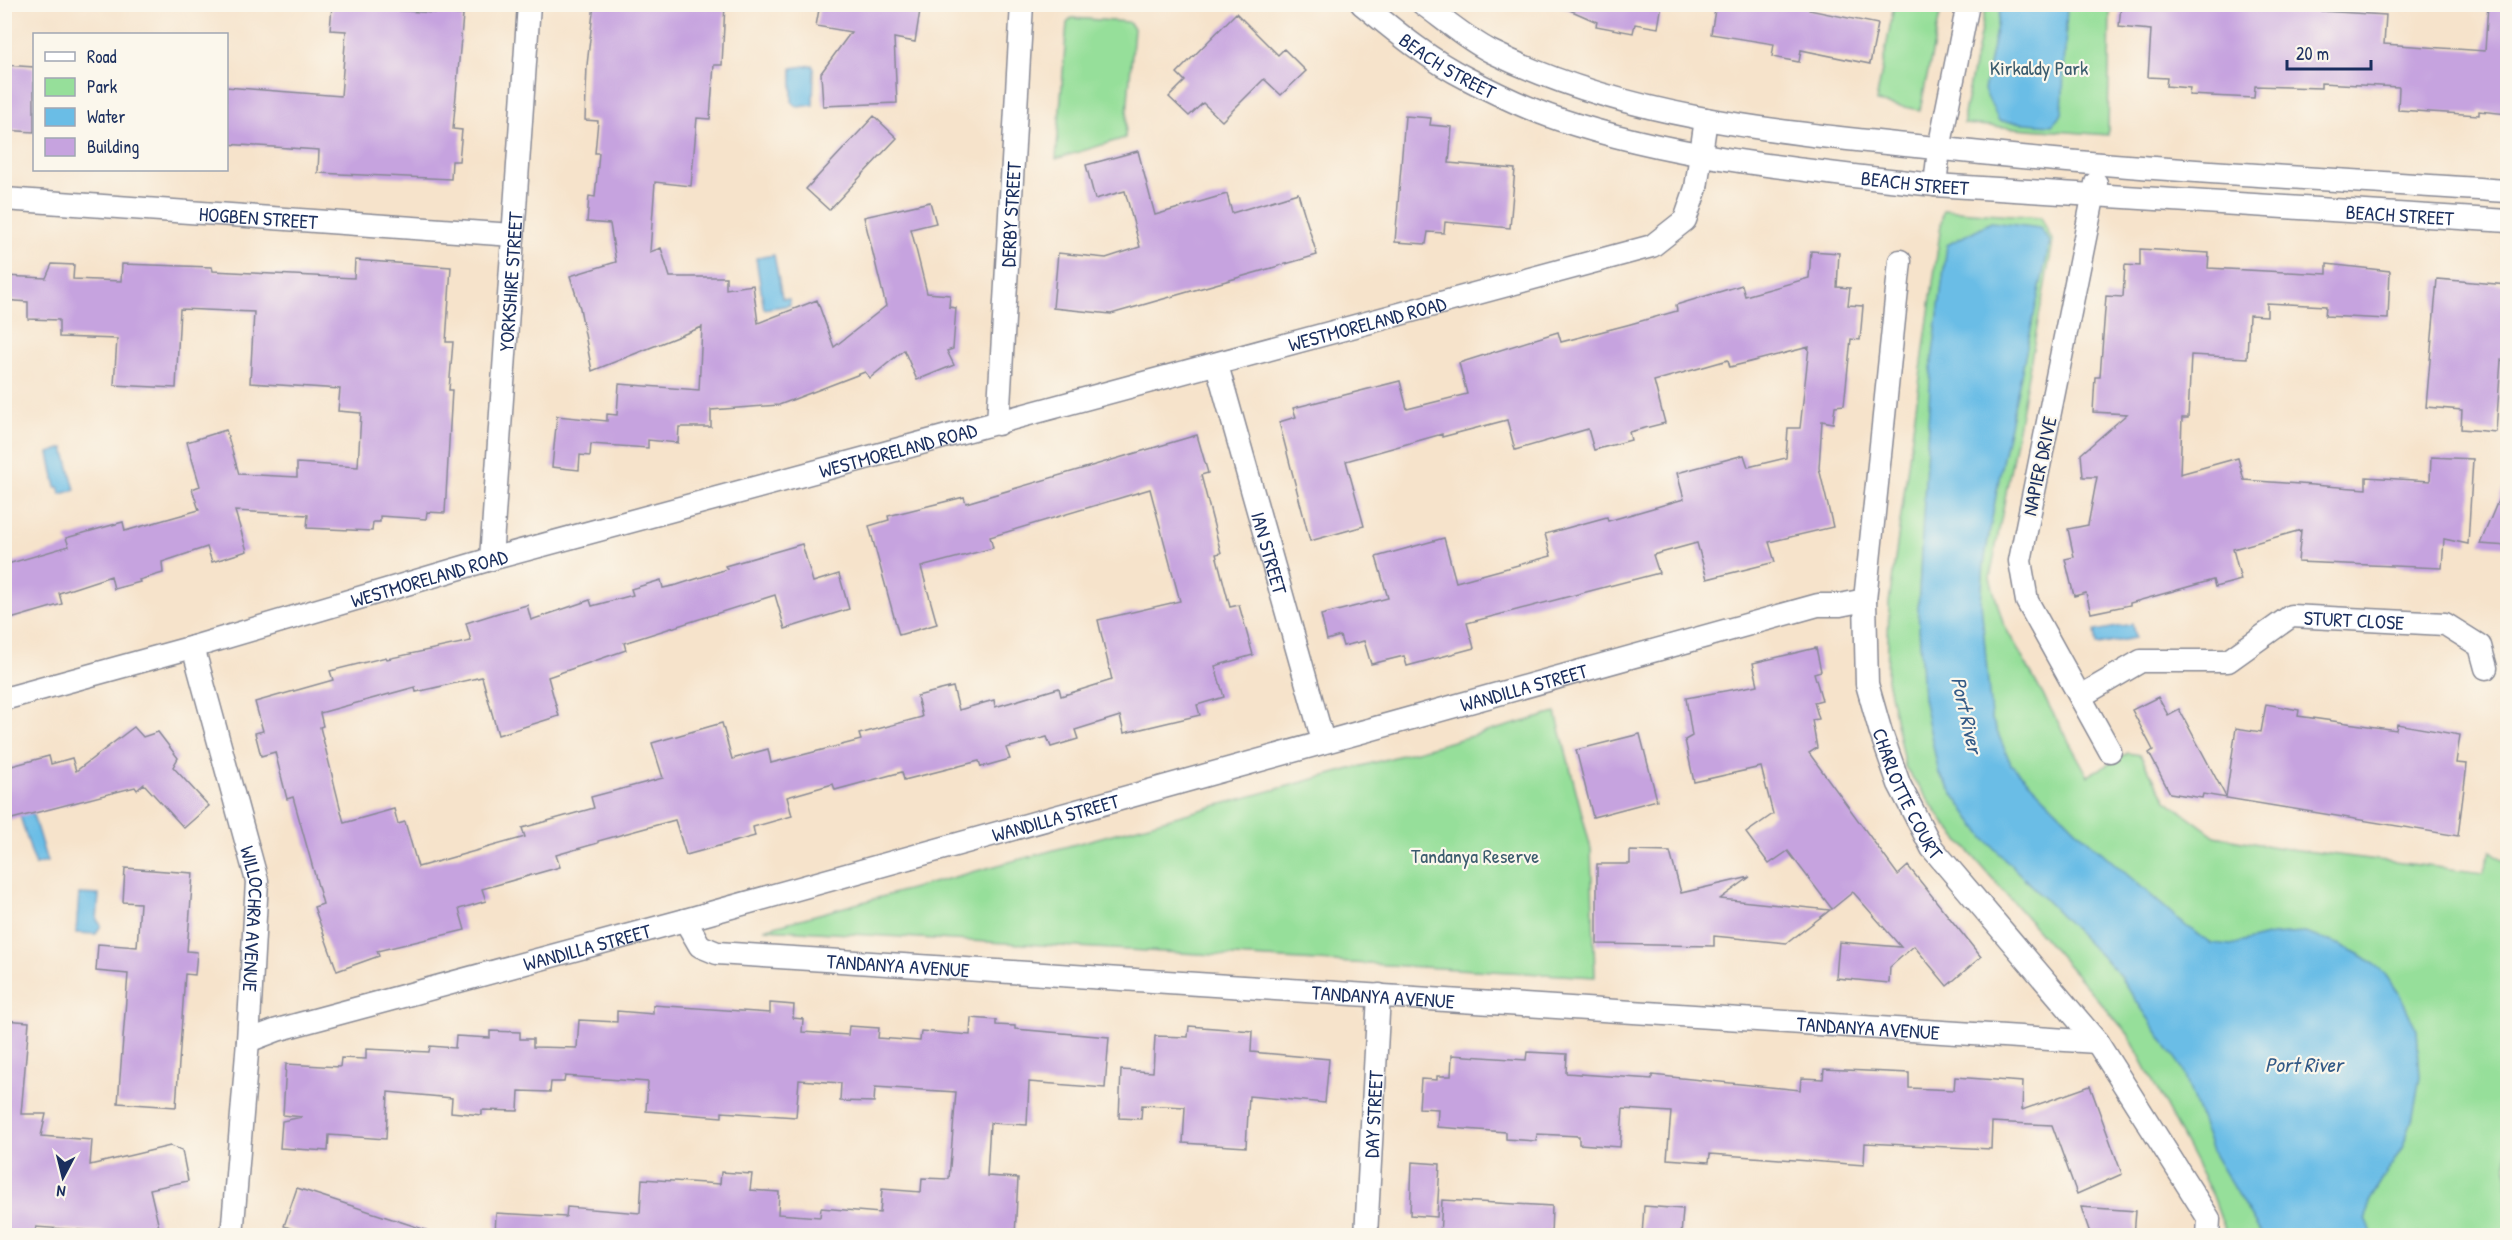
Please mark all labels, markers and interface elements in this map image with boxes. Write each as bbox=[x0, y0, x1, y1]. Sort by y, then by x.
street label: BEACH STREET bbox=[1394, 26, 1501, 105]
legend bbox=[33, 33, 228, 171]
scale bar bbox=[2287, 33, 2371, 71]
text: 20 m bbox=[2296, 41, 2329, 66]
text: Road bbox=[87, 44, 117, 69]
park label: Kirkaldy Park bbox=[1990, 54, 2088, 81]
text: Park bbox=[87, 74, 118, 99]
text: Water bbox=[87, 104, 125, 129]
text: Building bbox=[87, 134, 139, 159]
street label: DERBY STREET bbox=[993, 160, 1027, 268]
street label: BEACH STREET bbox=[1860, 163, 1970, 201]
street label: BEACH STREET bbox=[2345, 197, 2455, 231]
street label: HOGBEN STREET bbox=[198, 199, 319, 235]
street label: YORKSHIRE STREET bbox=[492, 210, 528, 352]
street label: WESTMORELAND ROAD bbox=[1285, 289, 1449, 357]
street label: NAPIER DRIVE bbox=[2015, 414, 2063, 518]
street label: WESTMORELAND ROAD bbox=[816, 415, 980, 483]
street label: IAN STREET bbox=[1245, 508, 1295, 598]
street label: WESTMORELAND ROAD bbox=[347, 542, 511, 613]
street label: STURT CLOSE bbox=[2303, 603, 2405, 635]
street label: WANDILLA STREET bbox=[1457, 656, 1591, 717]
water label: Port River bbox=[1944, 674, 1991, 759]
street label: CHARLOTTE COURT bbox=[1867, 724, 1950, 866]
street label: WANDILLA STREET bbox=[989, 786, 1123, 848]
park label: Tandanya Reserve bbox=[1411, 842, 1539, 869]
street label: WILLOCHRA AVENUE bbox=[234, 843, 271, 993]
street label: WANDILLA STREET bbox=[520, 916, 654, 977]
street label: TANDANYA AVENUE bbox=[826, 947, 971, 983]
street label: TANDANYA AVENUE bbox=[1311, 978, 1456, 1014]
street label: TANDANYA AVENUE bbox=[1796, 1009, 1941, 1045]
water label: Port River bbox=[2265, 1050, 2346, 1079]
street label: DAY STREET bbox=[1357, 1069, 1388, 1159]
north arrow bbox=[33, 1147, 93, 1207]
text: N bbox=[55, 1180, 67, 1203]

